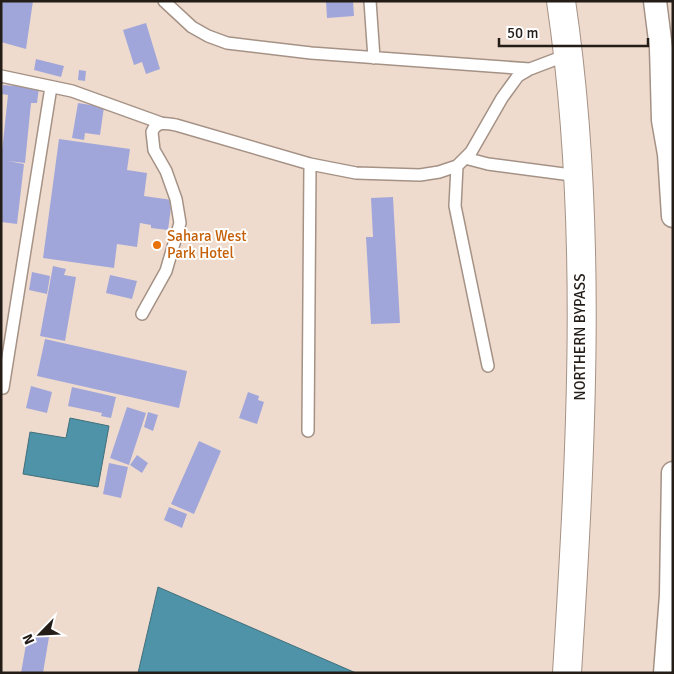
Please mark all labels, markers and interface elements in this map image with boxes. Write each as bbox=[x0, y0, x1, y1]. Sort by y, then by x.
scale bar bbox=[499, 15, 648, 47]
text: 50 m bbox=[507, 24, 538, 42]
place label: Sahara West Park Hotel bbox=[167, 227, 247, 262]
marker: Sahara West Park Hotel bbox=[151, 239, 163, 251]
street label: NORTHERN BYPASS bbox=[571, 273, 589, 401]
north arrow bbox=[15, 609, 65, 659]
text: N bbox=[19, 631, 38, 647]

